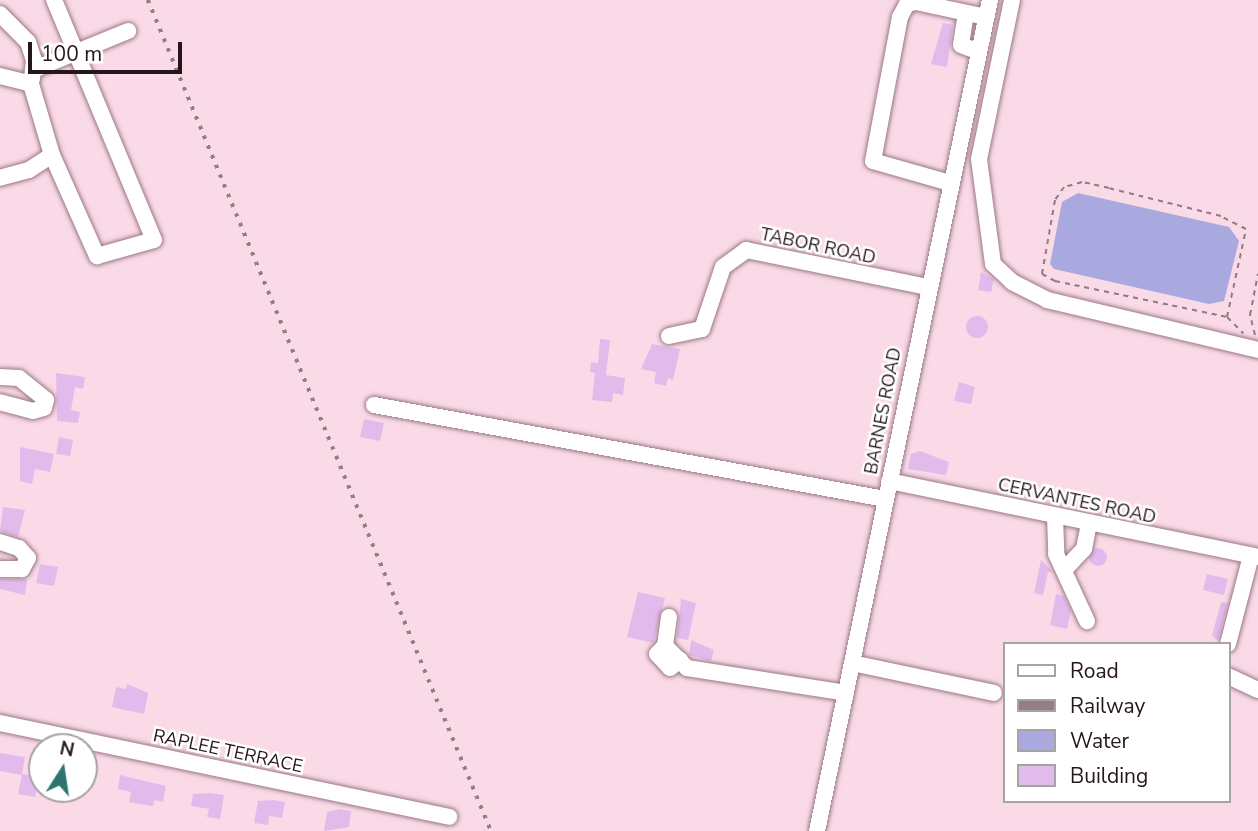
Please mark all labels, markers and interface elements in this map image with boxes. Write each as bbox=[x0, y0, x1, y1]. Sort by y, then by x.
scale bar bbox=[32, 28, 186, 72]
text: 100 m bbox=[41, 40, 102, 68]
street label: TABOR ROAD bbox=[758, 223, 878, 269]
street label: BARNES ROAD bbox=[860, 346, 906, 476]
street label: CERVANTES ROAD bbox=[996, 474, 1158, 528]
legend bbox=[1002, 642, 1230, 803]
text: Road bbox=[1070, 657, 1119, 685]
text: Railway bbox=[1070, 692, 1145, 720]
street label: RAPLEE TERRACE bbox=[151, 725, 305, 777]
text: Water bbox=[1070, 727, 1129, 755]
north arrow bbox=[28, 733, 98, 803]
text: N bbox=[57, 735, 77, 764]
text: Building bbox=[1070, 762, 1148, 790]

